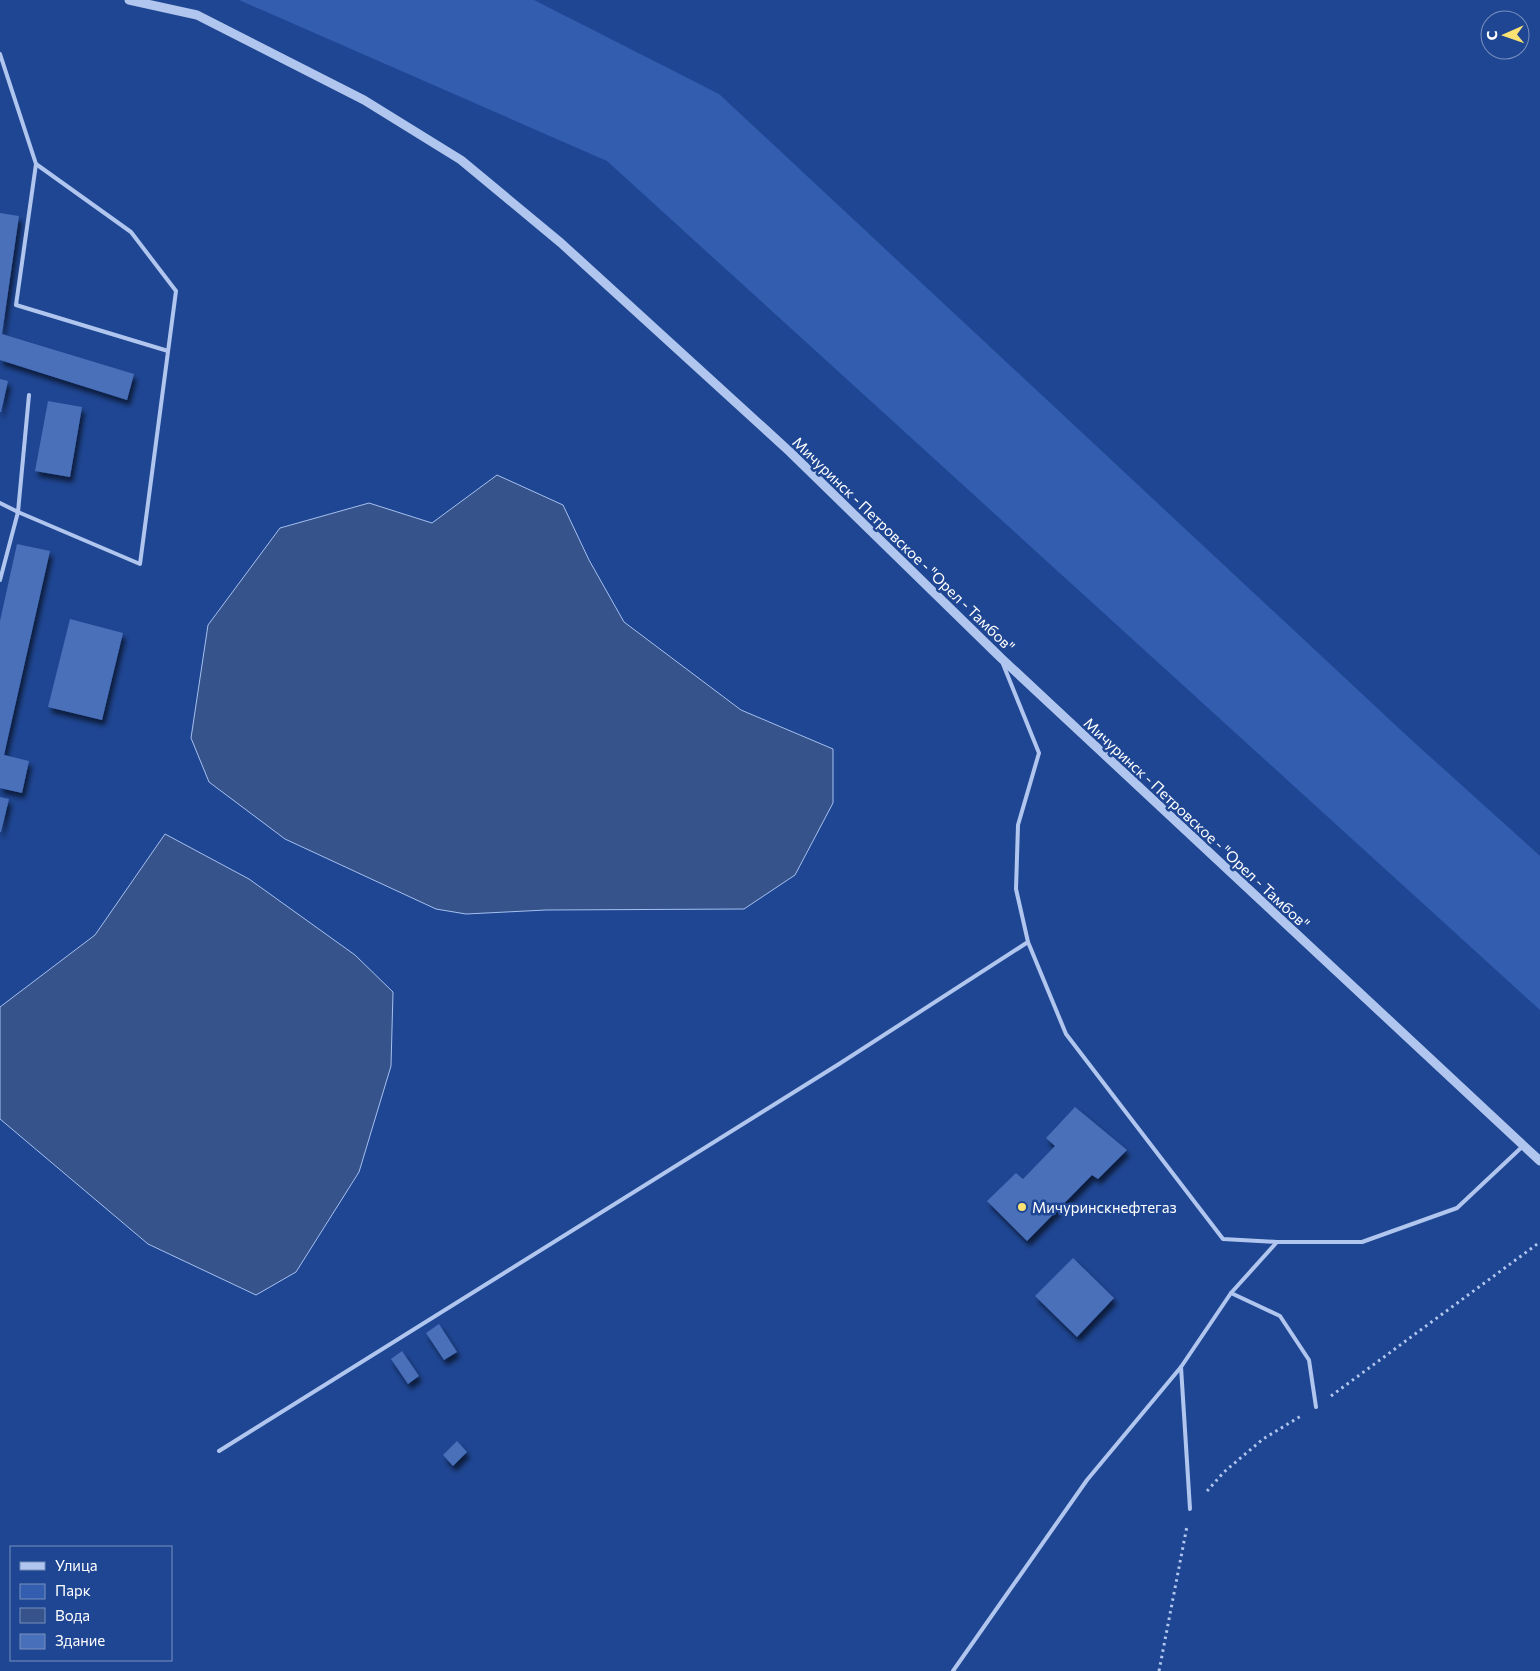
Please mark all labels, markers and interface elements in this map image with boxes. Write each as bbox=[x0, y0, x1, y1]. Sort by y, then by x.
north arrow bbox=[1480, 10, 1530, 60]
text: С bbox=[1483, 30, 1500, 41]
street label: Мичуринск - Петровское - "Орел - Тамбов" bbox=[789, 433, 1019, 655]
street label: Мичуринск - Петровское - "Орел - Тамбов" bbox=[1081, 714, 1313, 932]
place label: Мичуринскнефтегаз bbox=[1032, 1198, 1177, 1216]
marker: Мичуринскнефтегаз bbox=[1016, 1201, 1028, 1213]
legend bbox=[10, 1546, 172, 1661]
text: Улица bbox=[55, 1556, 97, 1574]
text: Парк bbox=[55, 1581, 91, 1599]
text: Вода bbox=[55, 1606, 90, 1624]
text: Здание bbox=[55, 1631, 105, 1649]

